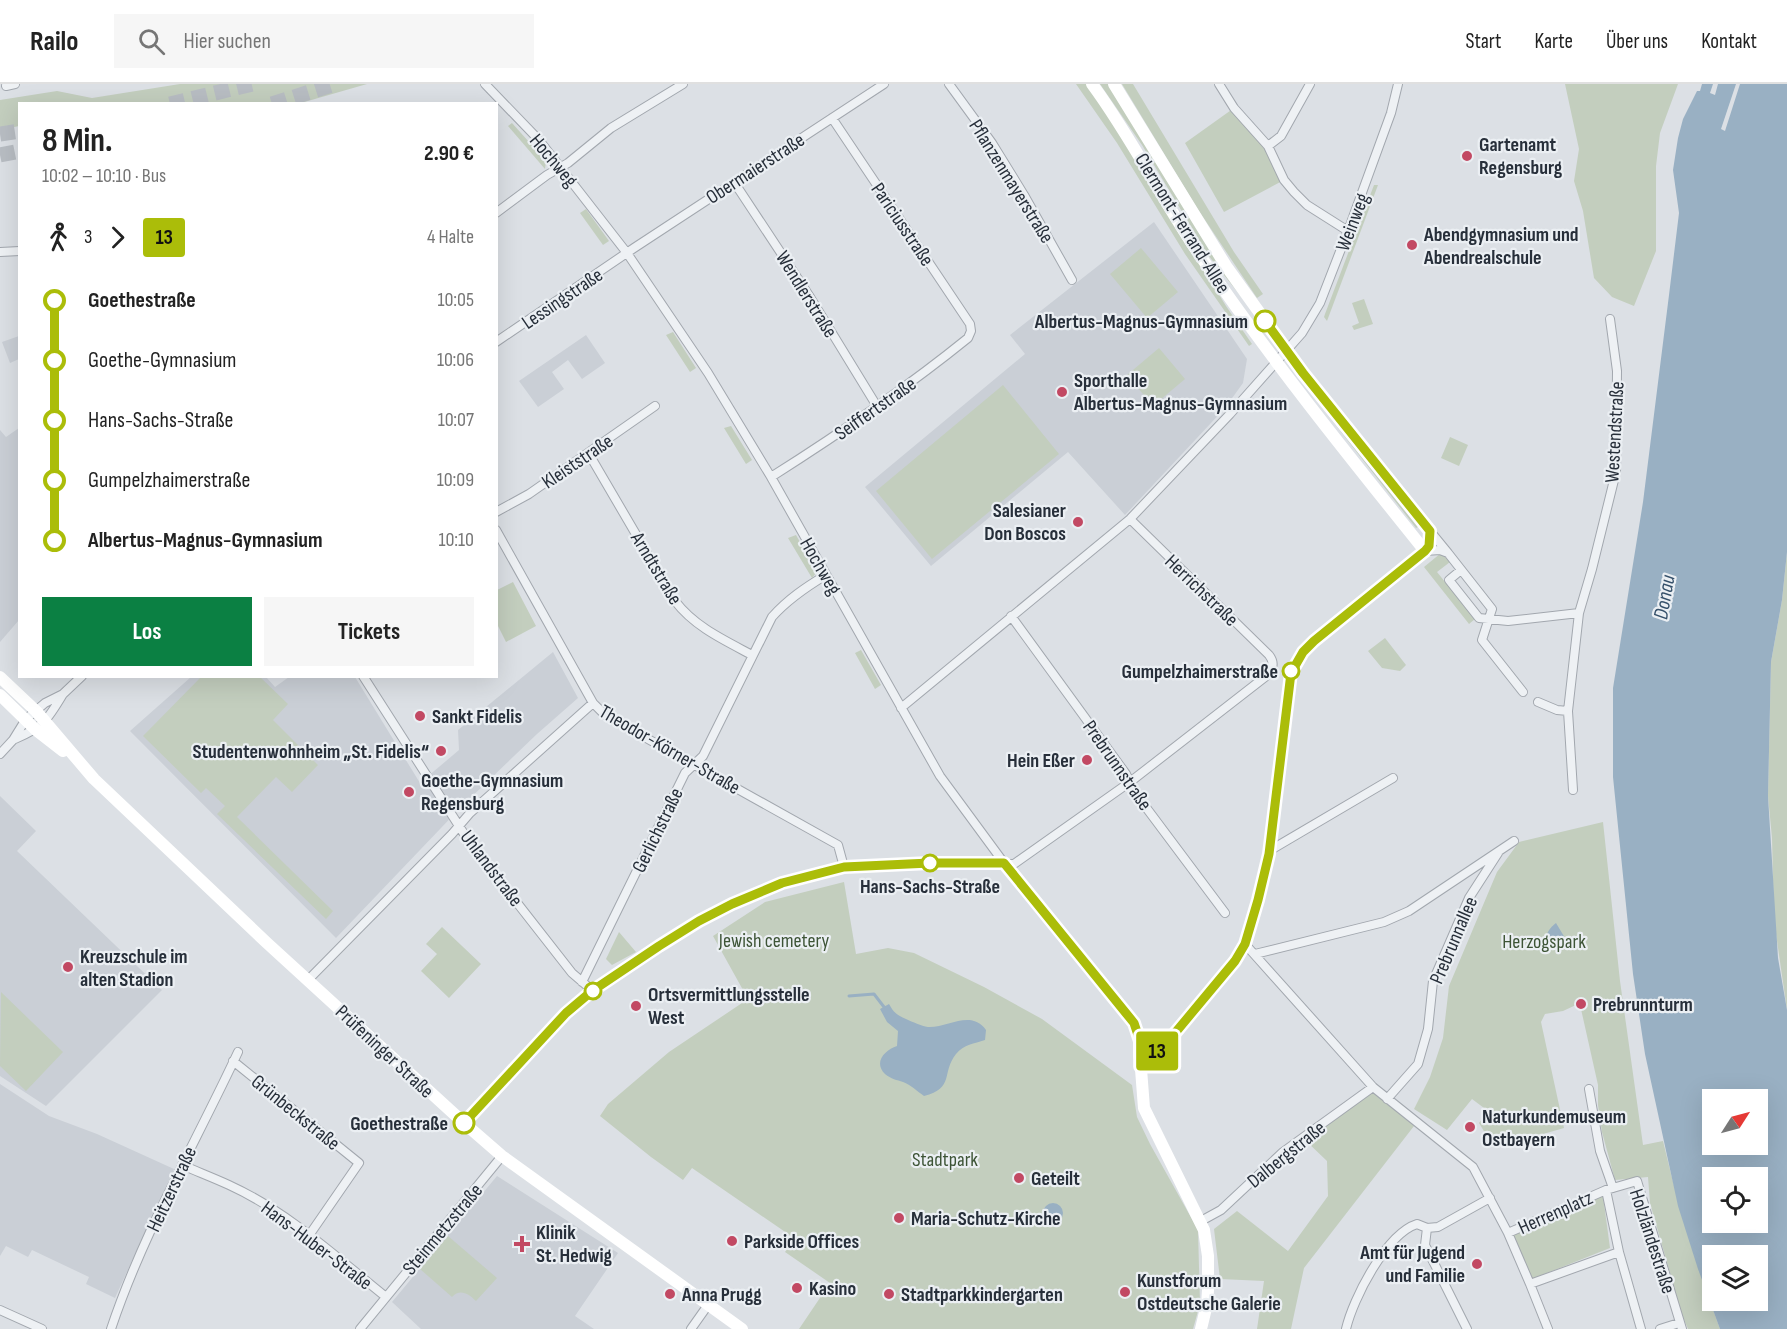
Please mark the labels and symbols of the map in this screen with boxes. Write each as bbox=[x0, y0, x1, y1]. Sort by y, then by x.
street label: Pflanzenmayerstraße bbox=[964, 115, 1059, 248]
street label: Obermaierstraße bbox=[702, 128, 809, 210]
street label: Hochweg bbox=[524, 129, 582, 192]
place label: Gartenamt Regensburg bbox=[1479, 133, 1563, 180]
street label: Clermont-Ferrand-Allee bbox=[1129, 149, 1235, 298]
marker: Gartenamt Regensburg bbox=[1460, 149, 1474, 163]
street label: Pariciusstraße bbox=[866, 178, 939, 271]
street label: Weinweg bbox=[1331, 190, 1375, 255]
place label: Abendgymnasium und Abendrealschule bbox=[1423, 223, 1579, 270]
marker: Abendgymnasium und Abendrealschule bbox=[1405, 238, 1419, 252]
street label: Wendlerstraße bbox=[770, 247, 842, 342]
street label: Lessingstraße bbox=[518, 263, 608, 335]
place label: Albertus-Magnus-Gymnasium bbox=[1034, 310, 1248, 334]
marker: Albertus-Magnus-Gymnasium bbox=[1254, 310, 1276, 332]
place label: Sporthalle Albertus-Magnus-Gymnasium bbox=[1073, 369, 1287, 416]
street label: Seiffertstraße bbox=[830, 372, 921, 446]
street label: Westendstraße bbox=[1600, 381, 1630, 483]
marker: Sporthalle Albertus-Magnus-Gymnasium bbox=[1055, 385, 1069, 399]
street label: Kleiststraße bbox=[537, 429, 618, 494]
place label: Salesianer Don Boscos bbox=[984, 499, 1066, 546]
marker: Salesianer Don Boscos bbox=[1071, 515, 1085, 529]
street label: Arndtstraße bbox=[625, 527, 687, 609]
street label: Hochweg bbox=[794, 534, 846, 599]
street label: Herrichstraße bbox=[1160, 550, 1243, 632]
water label: Donau bbox=[1648, 573, 1681, 621]
place label: Gumpelzhaimerstraße bbox=[1121, 660, 1278, 684]
marker: Gumpelzhaimerstraße bbox=[1282, 662, 1300, 680]
street label: Theodor-Körner-Straße bbox=[595, 700, 744, 800]
place label: Sankt Fidelis bbox=[432, 705, 522, 729]
marker: Sankt Fidelis bbox=[413, 709, 427, 723]
street label: Prebrunnstraße bbox=[1077, 716, 1157, 815]
place label: Studentenwohnheim „St. Fidelis“ bbox=[192, 740, 429, 764]
marker: Studentenwohnheim „St. Fidelis“ bbox=[434, 744, 448, 758]
place label: Hein Eßer bbox=[1007, 749, 1075, 773]
marker: Hein Eßer bbox=[1080, 753, 1094, 767]
place label: Goethe-Gymnasium Regensburg bbox=[421, 769, 563, 816]
street label: Gerlichstraße bbox=[627, 784, 689, 877]
marker: Goethe-Gymnasium Regensburg bbox=[402, 785, 416, 799]
street label: Uhlandstraße bbox=[455, 826, 528, 912]
marker: Hans-Sachs-Straße bbox=[921, 854, 939, 872]
place label: Hans-Sachs-Straße bbox=[860, 875, 1000, 899]
street label: Prebrunnallee bbox=[1425, 893, 1483, 988]
park label: Jewish cemetery bbox=[718, 929, 829, 953]
park label: Herzogspark bbox=[1502, 930, 1586, 954]
place label: Kreuzschule im alten Stadion bbox=[80, 945, 187, 992]
marker: Kreuzschule im alten Stadion bbox=[61, 960, 75, 974]
unlabelled marker bbox=[584, 982, 602, 1000]
place label: Ortsvermittlungsstelle West bbox=[648, 983, 810, 1030]
place label: Prebrunnturm bbox=[1593, 993, 1693, 1017]
marker: Prebrunnturm bbox=[1574, 997, 1588, 1011]
marker: Ortsvermittlungsstelle West bbox=[629, 999, 643, 1013]
street label: Prüfeninger Straße bbox=[330, 1000, 439, 1103]
line badge: 13 bbox=[1130, 1032, 1184, 1070]
street label: Grünbeckstraße bbox=[246, 1070, 345, 1156]
north arrow bbox=[1702, 1089, 1768, 1155]
place label: Naturkundemuseum Ostbayern bbox=[1482, 1105, 1626, 1152]
place label: Goethestraße bbox=[350, 1112, 448, 1136]
marker: Goethestraße bbox=[453, 1112, 475, 1134]
street label: Dalbergstraße bbox=[1243, 1116, 1331, 1194]
marker: Naturkundemuseum Ostbayern bbox=[1463, 1120, 1477, 1134]
street label: Heitzerstraße bbox=[142, 1143, 202, 1236]
park label: Stadtpark bbox=[912, 1148, 978, 1172]
place label: Geteilt bbox=[1031, 1167, 1080, 1191]
marker: Geteilt bbox=[1012, 1171, 1026, 1185]
street label: Steinmetzstraße bbox=[398, 1179, 488, 1280]
street label: Herrenplatz bbox=[1514, 1186, 1596, 1240]
street label: Holzländestraße bbox=[1624, 1186, 1680, 1297]
street label: Hans-Huber-Straße bbox=[256, 1196, 377, 1295]
place label: Maria-Schutz-Kirche bbox=[911, 1207, 1061, 1231]
marker: Maria-Schutz-Kirche bbox=[892, 1211, 906, 1225]
place label: Klinik St. Hedwig bbox=[536, 1221, 613, 1268]
place label: Parkside Offices bbox=[744, 1230, 860, 1254]
marker: Parkside Offices bbox=[725, 1234, 739, 1248]
marker: Klinik St. Hedwig bbox=[513, 1235, 531, 1253]
place label: Amt für Jugend und Familie bbox=[1359, 1241, 1465, 1288]
marker: Amt für Jugend und Familie bbox=[1470, 1257, 1484, 1271]
place label: Kunstforum Ostdeutsche Galerie bbox=[1137, 1269, 1281, 1316]
place label: Kasino bbox=[809, 1277, 856, 1301]
marker: Kasino bbox=[790, 1281, 804, 1295]
place label: Anna Prugg bbox=[681, 1283, 762, 1307]
place label: Stadtparkkindergarten bbox=[901, 1283, 1063, 1307]
marker: Kunstforum Ostdeutsche Galerie bbox=[1118, 1285, 1132, 1299]
marker: Anna Prugg bbox=[663, 1287, 677, 1301]
marker: Stadtparkkindergarten bbox=[882, 1287, 896, 1301]

